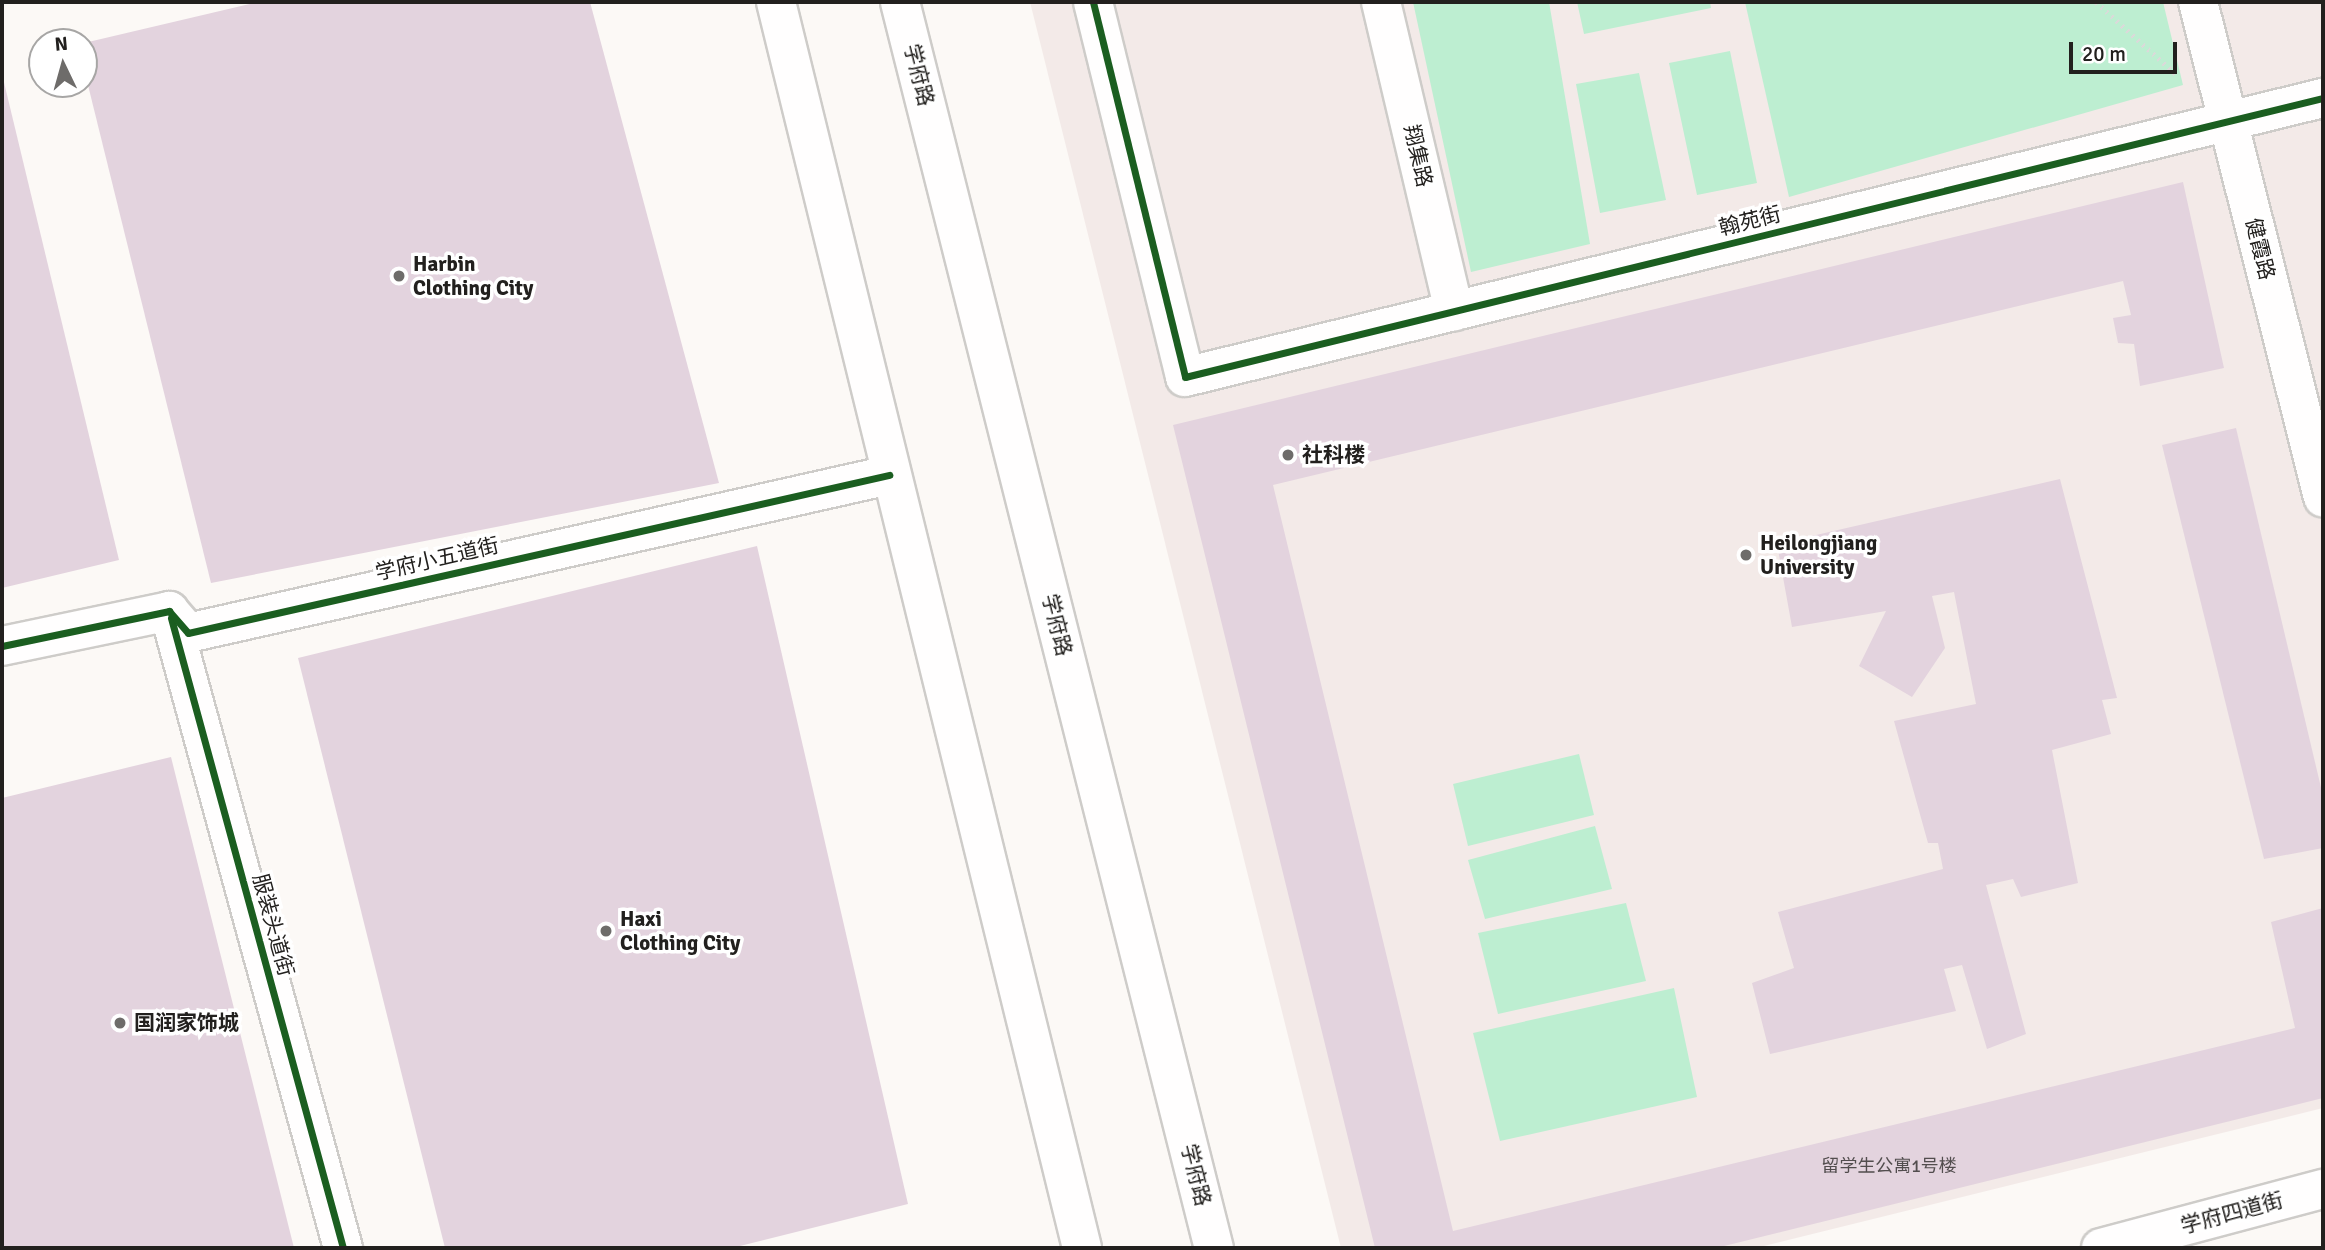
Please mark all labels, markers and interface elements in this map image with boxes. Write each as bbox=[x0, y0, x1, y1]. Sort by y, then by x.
north arrow bbox=[28, 28, 98, 98]
scale bar bbox=[2073, 28, 2182, 72]
text: N bbox=[54, 32, 69, 57]
street label: 学府路 bbox=[899, 41, 939, 109]
text: 20 m bbox=[2082, 41, 2126, 67]
street label: 翔集路 bbox=[1399, 122, 1437, 190]
street label: 翰苑街 bbox=[1716, 201, 1784, 241]
street label: 健霞路 bbox=[2240, 215, 2280, 283]
place label: Harbin Clothing City bbox=[413, 251, 533, 301]
marker: Harbin Clothing City bbox=[391, 268, 407, 284]
place label: 社科楼 bbox=[1302, 442, 1365, 468]
marker: 社科楼 bbox=[1280, 447, 1296, 463]
place label: Heilongjiang University bbox=[1760, 530, 1877, 580]
street label: 学府小五道街 bbox=[373, 533, 501, 585]
marker: Heilongjiang University bbox=[1738, 547, 1754, 563]
street label: 学府路 bbox=[1037, 591, 1077, 659]
street label: 服装头道街 bbox=[247, 871, 299, 979]
place label: Haxi Clothing City bbox=[620, 906, 740, 956]
marker: Haxi Clothing City bbox=[598, 923, 614, 939]
place label: 国润家饰城 bbox=[134, 1010, 239, 1036]
marker: 国润家饰城 bbox=[112, 1015, 128, 1031]
street label: 学府路 bbox=[1176, 1141, 1216, 1209]
house number: 留学生公寓1号楼 bbox=[1821, 1155, 1957, 1177]
street label: 学府四道街 bbox=[2178, 1187, 2286, 1239]

